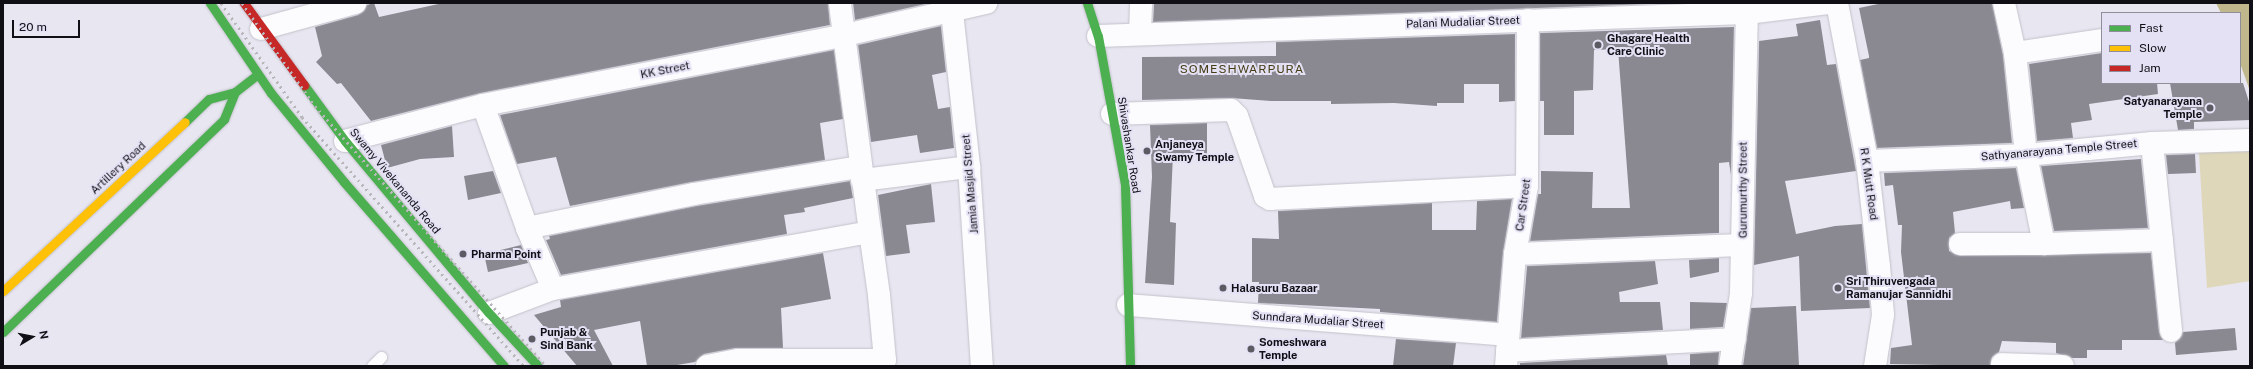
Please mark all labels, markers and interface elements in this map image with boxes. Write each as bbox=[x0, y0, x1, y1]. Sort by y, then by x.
scale bar bbox=[14, 12, 82, 38]
legend bbox=[2101, 12, 2241, 84]
street label: Palani Mudaliar Street bbox=[1406, 13, 1520, 31]
text: 20 m bbox=[19, 20, 47, 34]
text: Fast bbox=[2139, 21, 2163, 35]
place label: Ghagare Health Care Clinic bbox=[1607, 32, 1690, 58]
marker: Ghagare Health Care Clinic bbox=[1592, 39, 1604, 51]
text: Slow bbox=[2139, 41, 2166, 55]
street label: KK Street bbox=[639, 59, 691, 81]
text: Jam bbox=[2139, 61, 2161, 75]
district label: SOMESHWARPURA bbox=[1180, 63, 1304, 77]
place label: Satyanarayana Temple bbox=[2124, 95, 2202, 121]
street label: Shivashankar Road bbox=[1115, 96, 1143, 194]
marker: Satyanarayana Temple bbox=[2205, 103, 2215, 113]
street label: Swamy Vivekananda Road bbox=[347, 125, 443, 237]
street label: Jamia Masjid Street bbox=[959, 134, 981, 234]
street label: Sathyanarayana Temple Street bbox=[1980, 137, 2138, 163]
place label: Anjaneya Swamy Temple bbox=[1155, 138, 1234, 164]
street label: Artillery Road bbox=[88, 139, 148, 197]
street label: Gurumurthy Street bbox=[1736, 142, 1750, 238]
marker: Anjaneya Swamy Temple bbox=[1142, 146, 1152, 156]
street label: R K Mutt Road bbox=[1857, 147, 1881, 221]
street label: Car Street bbox=[1513, 178, 1533, 232]
place label: Pharma Point bbox=[471, 247, 541, 261]
marker: Pharma Point bbox=[458, 249, 468, 259]
place label: Sri Thiruvengada Ramanujar Sannidhi bbox=[1846, 275, 1951, 301]
place label: Halasuru Bazaar bbox=[1231, 281, 1318, 295]
marker: Halasuru Bazaar bbox=[1218, 283, 1228, 293]
marker: Sri Thiruvengada Ramanujar Sannidhi bbox=[1833, 283, 1843, 293]
street label: Sunndara Mudaliar Street bbox=[1252, 309, 1384, 331]
north arrow bbox=[12, 317, 52, 357]
place label: Punjab & Sind Bank bbox=[540, 326, 593, 352]
text: N bbox=[37, 330, 50, 340]
marker: Punjab & Sind Bank bbox=[527, 334, 537, 344]
place label: Someshwara Temple bbox=[1259, 336, 1327, 362]
marker: Someshwara Temple bbox=[1246, 344, 1256, 354]

